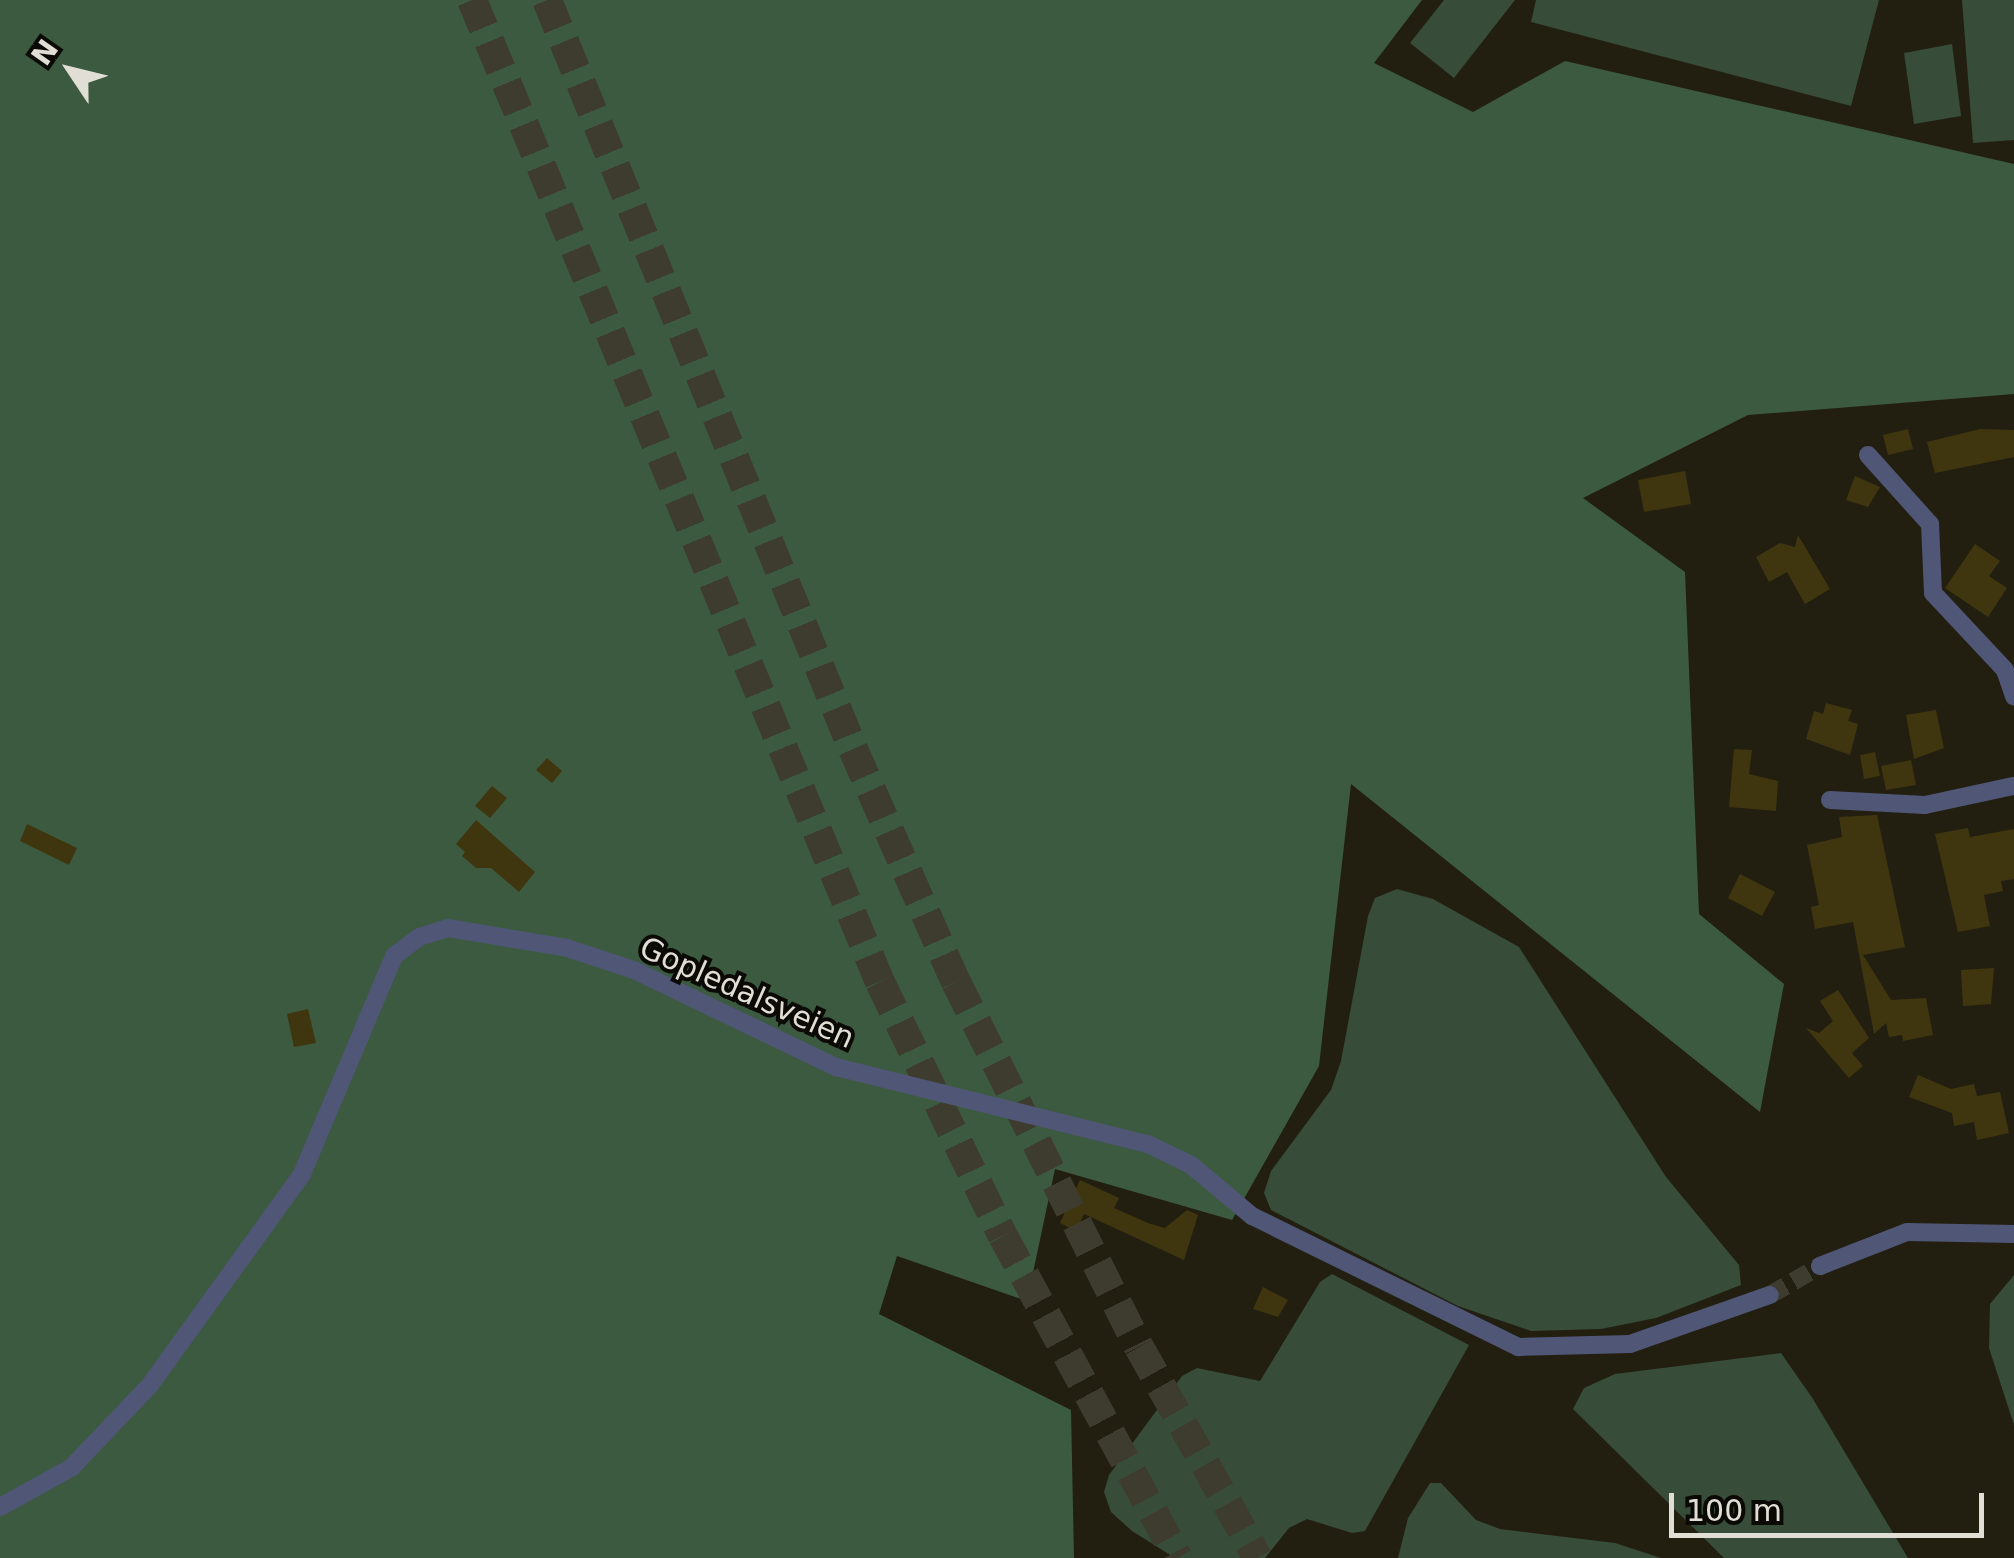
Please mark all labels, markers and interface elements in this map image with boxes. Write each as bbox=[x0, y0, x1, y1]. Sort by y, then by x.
north arrow bbox=[20, 20, 120, 120]
text: N bbox=[25, 33, 65, 72]
street label: Gopledalsveien bbox=[634, 930, 860, 1056]
scale bar bbox=[1674, 1473, 1989, 1535]
text: 100 m bbox=[1686, 1493, 1782, 1528]

